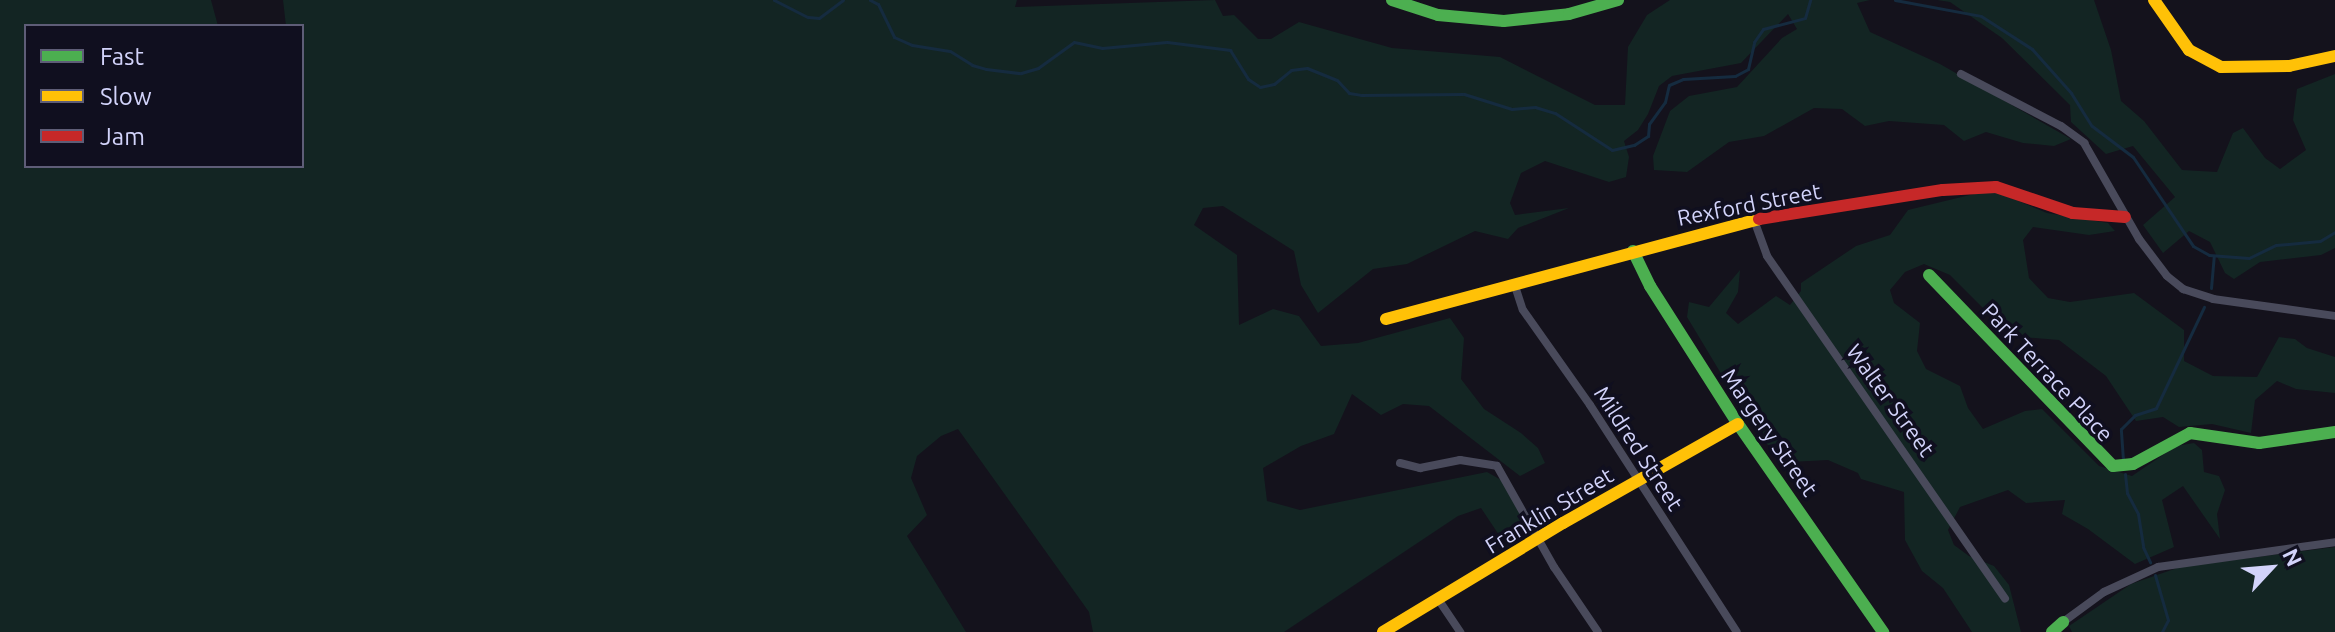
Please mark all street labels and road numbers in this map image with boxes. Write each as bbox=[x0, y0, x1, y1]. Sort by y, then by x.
street label: Rexford Street bbox=[1675, 177, 1823, 231]
street label: Park Terrace Place bbox=[1977, 297, 2119, 447]
street label: Walter Street bbox=[1841, 339, 1941, 461]
street label: Margery Street bbox=[1716, 363, 1824, 501]
street label: Mildred Street bbox=[1589, 381, 1689, 515]
street label: Franklin Street bbox=[1480, 461, 1618, 559]

